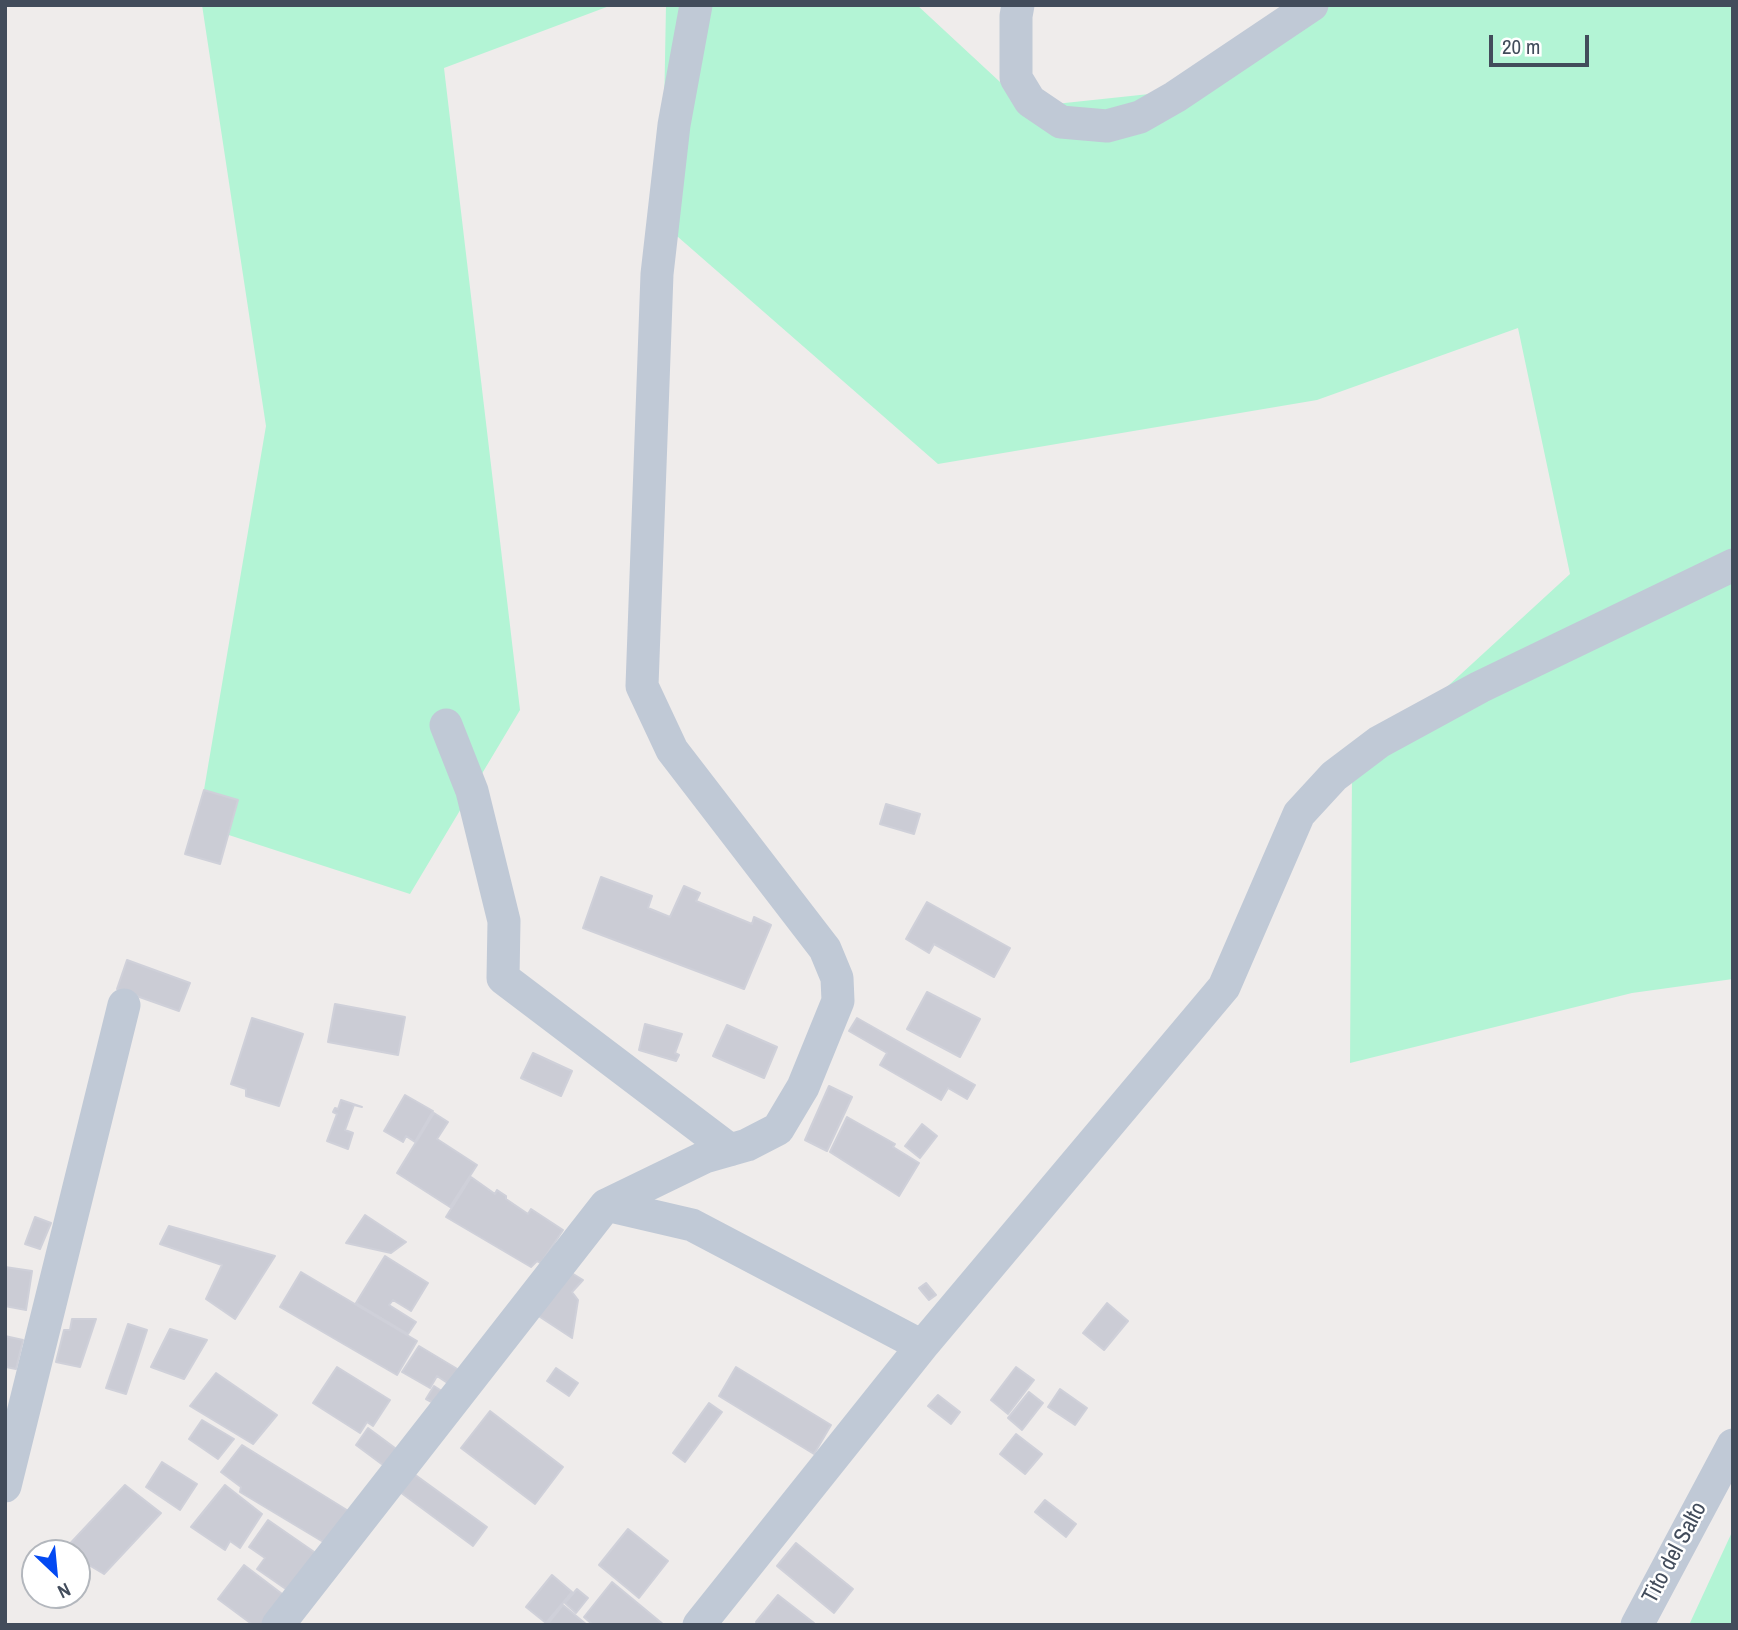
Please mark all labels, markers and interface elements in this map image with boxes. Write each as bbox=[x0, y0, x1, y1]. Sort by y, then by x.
scale bar bbox=[1493, 21, 1593, 65]
text: 20 m bbox=[1502, 32, 1540, 61]
street label: Tito del Salto bbox=[1637, 1498, 1713, 1608]
north arrow bbox=[21, 1539, 91, 1609]
text: N bbox=[54, 1577, 75, 1605]

